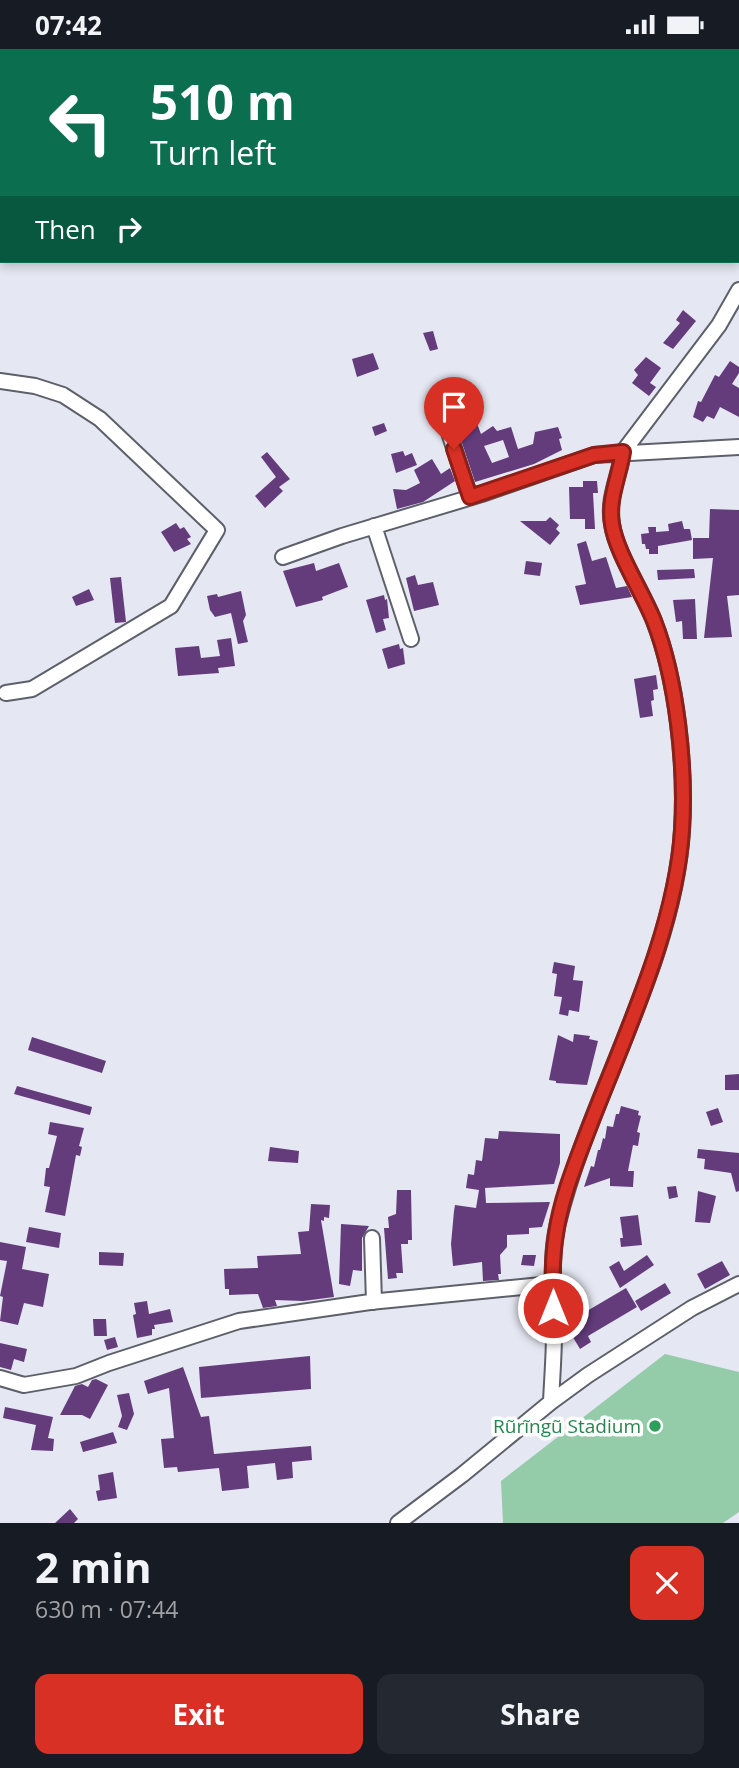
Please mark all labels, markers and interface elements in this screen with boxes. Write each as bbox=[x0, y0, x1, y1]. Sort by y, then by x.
text: 07:42 bbox=[35, 7, 102, 43]
text: 510 m bbox=[150, 68, 295, 134]
icon: left bbox=[35, 77, 126, 168]
text: Turn left bbox=[150, 131, 276, 174]
icon: right bbox=[110, 210, 148, 248]
text: Then bbox=[35, 211, 96, 247]
pin bbox=[424, 377, 484, 449]
icon: arrive bbox=[435, 388, 473, 426]
position arrow bbox=[516, 1271, 590, 1345]
place label: Rũrĩngũ Stadium bbox=[493, 1413, 641, 1439]
marker: Rũrĩngũ Stadium bbox=[647, 1418, 663, 1434]
text: 2 min bbox=[35, 1538, 152, 1595]
button: close bbox=[630, 1546, 704, 1620]
text: 630 m · 07:44 bbox=[35, 1593, 178, 1625]
button: Exit bbox=[35, 1674, 363, 1754]
button: Share bbox=[377, 1674, 704, 1754]

